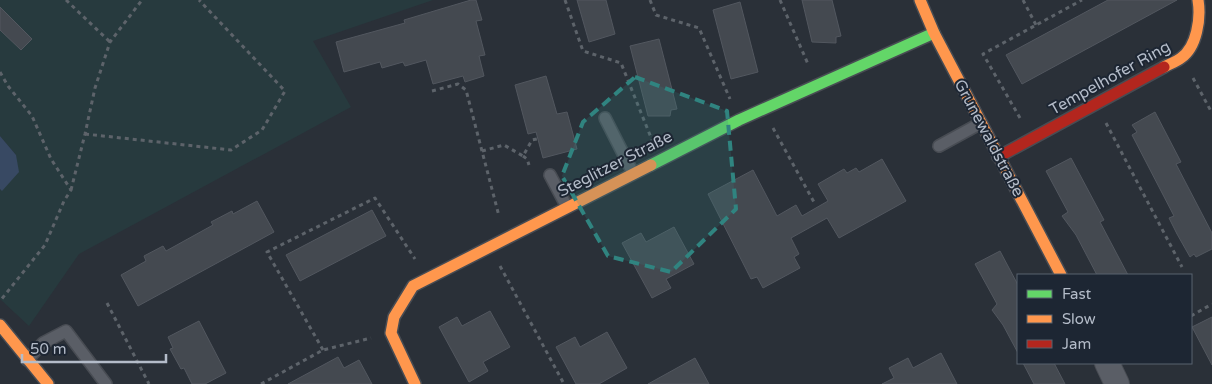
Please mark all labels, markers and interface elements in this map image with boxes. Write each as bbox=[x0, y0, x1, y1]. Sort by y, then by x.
street label: Tempelhofer Ring bbox=[1046, 36, 1174, 120]
street label: Grunewaldstraße bbox=[950, 76, 1028, 200]
street label: Steglitzer Straße bbox=[555, 127, 675, 201]
legend bbox=[1017, 274, 1192, 364]
text: Fast bbox=[1062, 285, 1092, 303]
text: Slow bbox=[1062, 310, 1096, 328]
scale bar bbox=[22, 332, 166, 364]
text: Jam bbox=[1062, 335, 1091, 353]
text: 50 m bbox=[30, 340, 67, 358]

